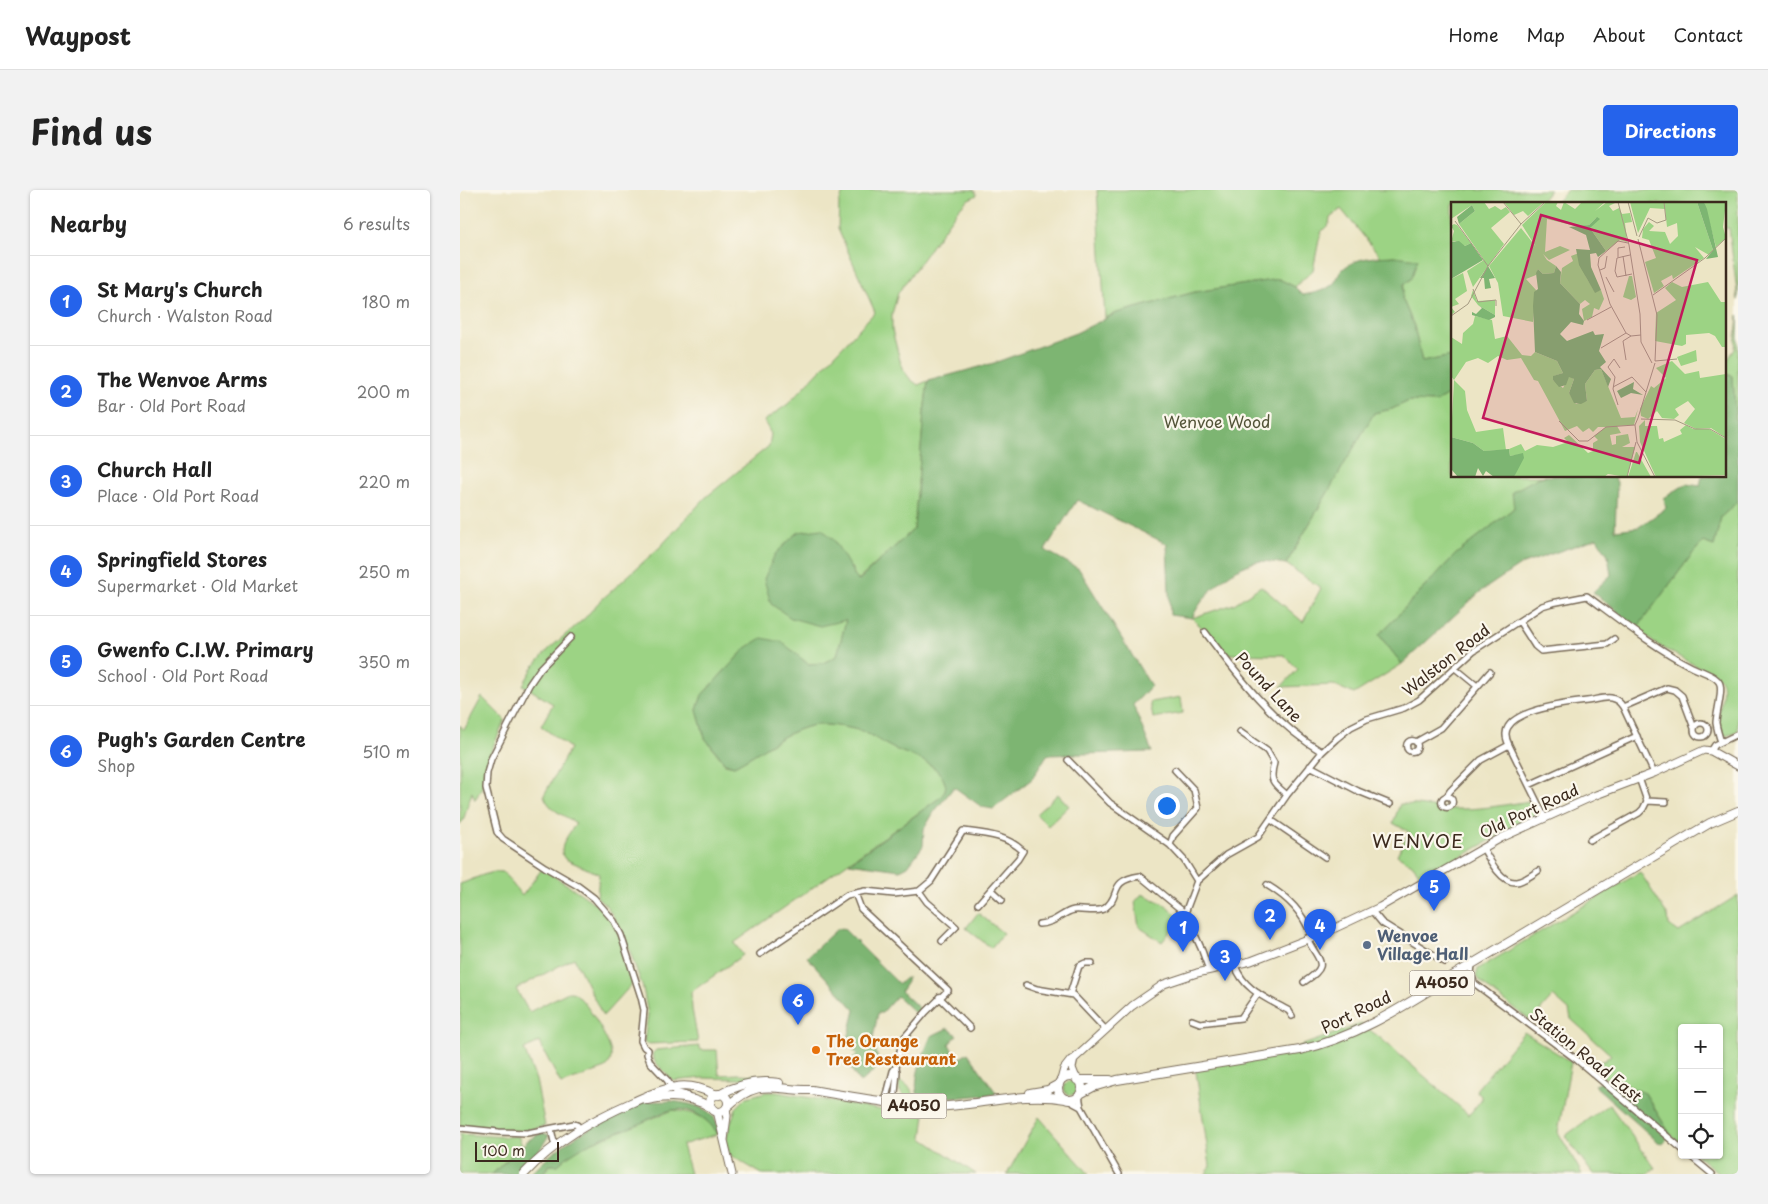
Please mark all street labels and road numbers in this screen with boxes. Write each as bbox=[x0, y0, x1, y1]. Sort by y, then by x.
street label: Walston Road bbox=[1396, 617, 1494, 701]
street label: Pound Lane bbox=[1231, 646, 1309, 727]
street label: Old Port Road bbox=[1475, 777, 1582, 844]
road number: A4050 bbox=[1410, 970, 1474, 996]
street label: Port Road bbox=[1316, 984, 1395, 1038]
street label: Station Road East bbox=[1525, 1001, 1648, 1107]
road number: A4050 bbox=[882, 1094, 946, 1118]

